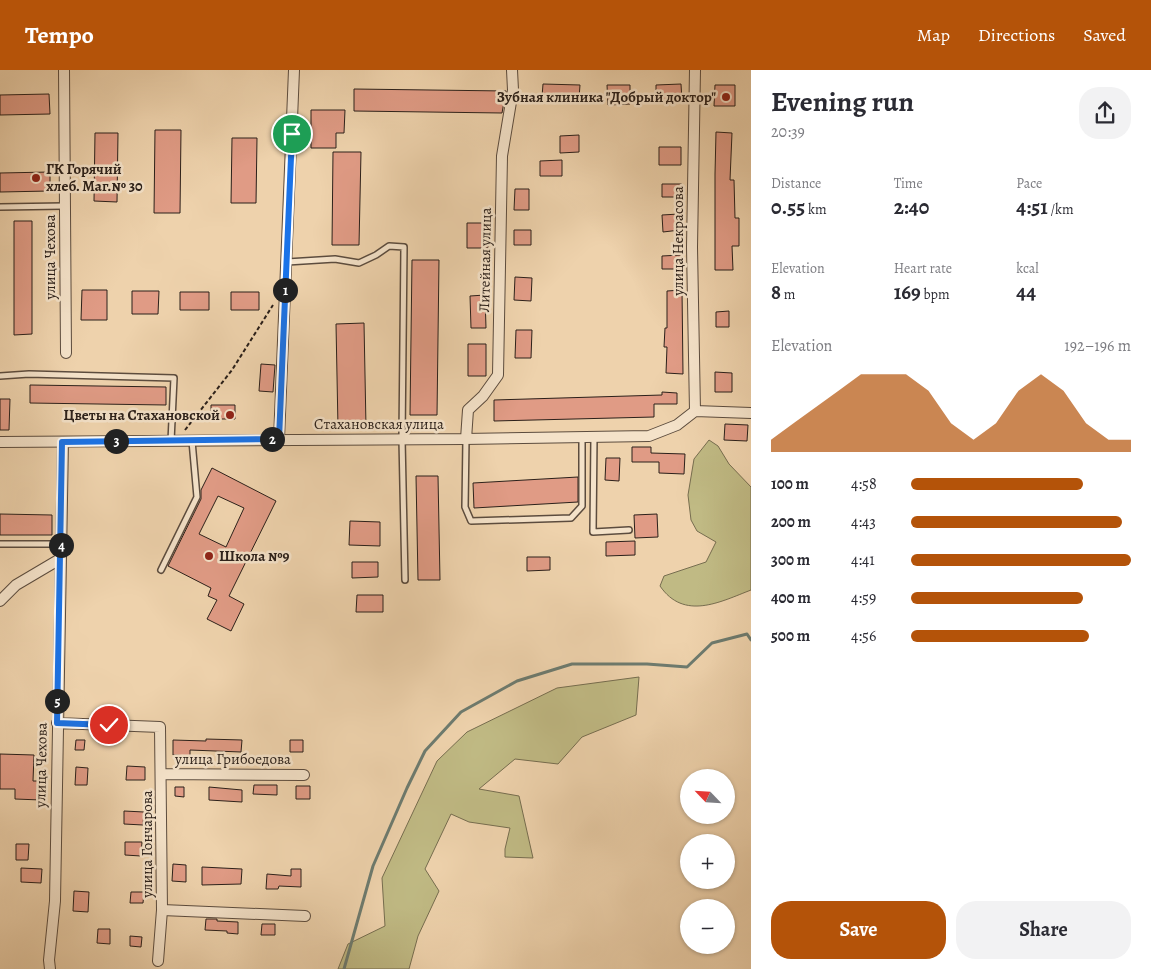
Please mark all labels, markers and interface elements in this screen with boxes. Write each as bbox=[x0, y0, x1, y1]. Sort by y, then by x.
text: Tempo bbox=[25, 19, 94, 51]
text: Map bbox=[917, 23, 950, 47]
text: Directions bbox=[978, 23, 1055, 47]
text: Saved bbox=[1083, 23, 1126, 47]
text: Evening run bbox=[771, 83, 914, 121]
place label: Зубная клиника "Добрый доктор" bbox=[497, 87, 716, 107]
button: share bbox=[1079, 87, 1131, 139]
marker: Зубная клиника "Добрый доктор" bbox=[720, 91, 732, 103]
pin bbox=[271, 113, 313, 155]
icon: arrive bbox=[278, 120, 306, 148]
text: 20:39 bbox=[771, 121, 805, 143]
place label: ГК Горячий хлеб. Маг.№ 30 bbox=[46, 159, 143, 196]
marker: ГК Горячий хлеб. Маг.№ 30 bbox=[30, 172, 42, 184]
text: Distance bbox=[771, 174, 821, 193]
text: Time bbox=[894, 174, 923, 193]
text: Pace bbox=[1016, 174, 1042, 193]
street label: улица Некрасова bbox=[668, 186, 688, 297]
text: 0.55 bbox=[771, 193, 805, 221]
text: 2:40 bbox=[894, 193, 929, 221]
text: 4:51 bbox=[1016, 193, 1048, 221]
text: km bbox=[805, 200, 827, 219]
text: /km bbox=[1048, 200, 1074, 219]
street label: Литейная улица bbox=[474, 207, 496, 313]
street label: улица Чехова bbox=[40, 214, 60, 301]
text: Elevation bbox=[771, 259, 825, 278]
text: Heart rate bbox=[894, 259, 952, 278]
text: kcal bbox=[1016, 259, 1039, 278]
pin: 1 bbox=[272, 278, 298, 302]
text: 8 bbox=[771, 278, 781, 306]
text: 169 bbox=[894, 278, 921, 306]
text: 44 bbox=[1016, 278, 1036, 306]
text: 1 bbox=[283, 281, 288, 300]
text: m bbox=[781, 285, 796, 304]
text: bpm bbox=[921, 285, 950, 304]
text: Elevation bbox=[771, 335, 832, 357]
text: 192–196 m bbox=[1064, 335, 1131, 357]
place label: Цветы на Стахановской bbox=[63, 405, 220, 425]
marker: Цветы на Стахановской bbox=[224, 409, 236, 421]
street label: Стахановская улица bbox=[314, 414, 444, 434]
pin: 2 bbox=[260, 426, 284, 452]
pin: 3 bbox=[104, 428, 128, 454]
text: 2 bbox=[269, 430, 276, 449]
text: 3 bbox=[113, 432, 120, 451]
text: 100 m bbox=[771, 473, 809, 495]
text: 4:58 bbox=[851, 473, 877, 495]
text: 200 m bbox=[771, 511, 811, 533]
text: 4:43 bbox=[851, 511, 876, 533]
pin: 4 bbox=[48, 532, 74, 558]
text: 4 bbox=[58, 536, 65, 555]
place label: Школа №9 bbox=[219, 546, 290, 566]
text: 300 m bbox=[771, 549, 810, 571]
text: 4:41 bbox=[851, 549, 875, 571]
marker: Школа №9 bbox=[203, 550, 215, 562]
text: 400 m bbox=[771, 587, 811, 609]
text: 4:59 bbox=[851, 587, 876, 609]
text: 500 m bbox=[771, 625, 810, 647]
text: 4:56 bbox=[851, 625, 876, 647]
pin: 5 bbox=[44, 688, 70, 714]
text: 5 bbox=[55, 692, 60, 711]
pin bbox=[88, 704, 130, 746]
icon: check bbox=[95, 711, 123, 739]
street label: улица Чехова bbox=[30, 722, 52, 809]
street label: улица Грибоедова bbox=[174, 749, 291, 769]
north arrow bbox=[680, 769, 735, 824]
map controls bbox=[680, 769, 735, 954]
street label: улица Гончарова bbox=[137, 790, 157, 899]
button: + bbox=[680, 834, 735, 889]
button: − bbox=[680, 899, 735, 954]
button: Save bbox=[771, 901, 946, 959]
button: Share bbox=[956, 901, 1131, 959]

